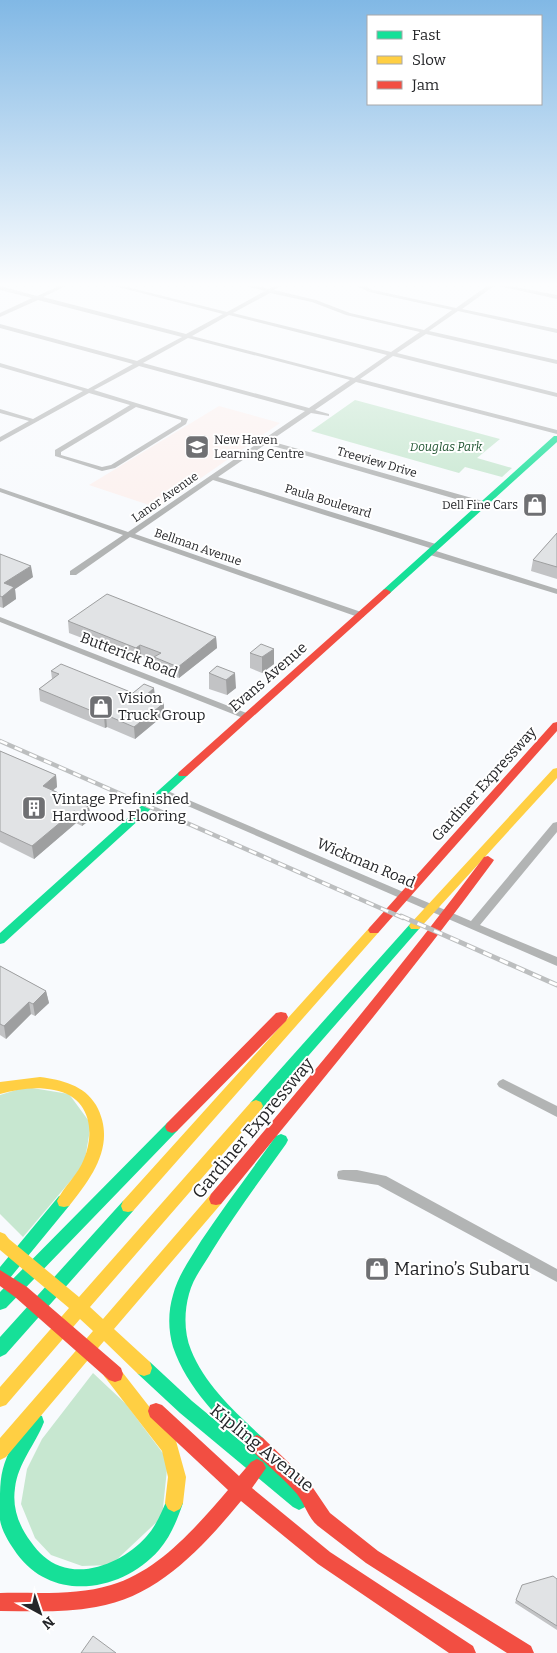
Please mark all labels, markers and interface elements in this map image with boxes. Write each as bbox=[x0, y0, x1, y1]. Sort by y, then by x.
legend bbox=[367, 15, 542, 105]
text: Fast bbox=[412, 26, 441, 44]
text: Slow bbox=[412, 51, 447, 69]
text: Jam bbox=[411, 76, 440, 94]
place label: New Haven Learning Centre bbox=[214, 433, 304, 461]
school or university icon: New Haven Learning Centre bbox=[184, 434, 210, 460]
park label: Douglas Park bbox=[410, 440, 483, 454]
street label: Treeview Drive bbox=[335, 444, 419, 480]
street label: Lanor Avenue bbox=[129, 469, 201, 525]
street label: Paula Boulevard bbox=[283, 481, 373, 521]
shop icon: Dell Fine Cars bbox=[522, 492, 548, 518]
place label: Dell Fine Cars bbox=[442, 498, 518, 512]
street label: Bellman Avenue bbox=[153, 526, 243, 568]
street label: Butterick Road bbox=[78, 628, 180, 682]
street label: Evans Avenue bbox=[225, 638, 311, 716]
place label: Vision Truck Group bbox=[118, 689, 205, 724]
shop icon: Vision Truck Group bbox=[88, 694, 114, 720]
street label: Gardiner Expressway bbox=[428, 723, 540, 845]
place label: Vintage Prefinished Hardwood Flooring bbox=[52, 790, 189, 825]
building icon: Vintage Prefinished Hardwood Flooring bbox=[21, 795, 47, 821]
street label: Wickman Road bbox=[314, 834, 418, 892]
street label: Gardiner Expressway bbox=[188, 1053, 319, 1203]
shop icon: Marino’s Subaru bbox=[364, 1256, 390, 1282]
place label: Marino’s Subaru bbox=[394, 1258, 530, 1280]
street label: Kipling Avenue bbox=[206, 1399, 318, 1497]
north arrow bbox=[15, 1588, 65, 1638]
text: N bbox=[38, 1613, 58, 1633]

